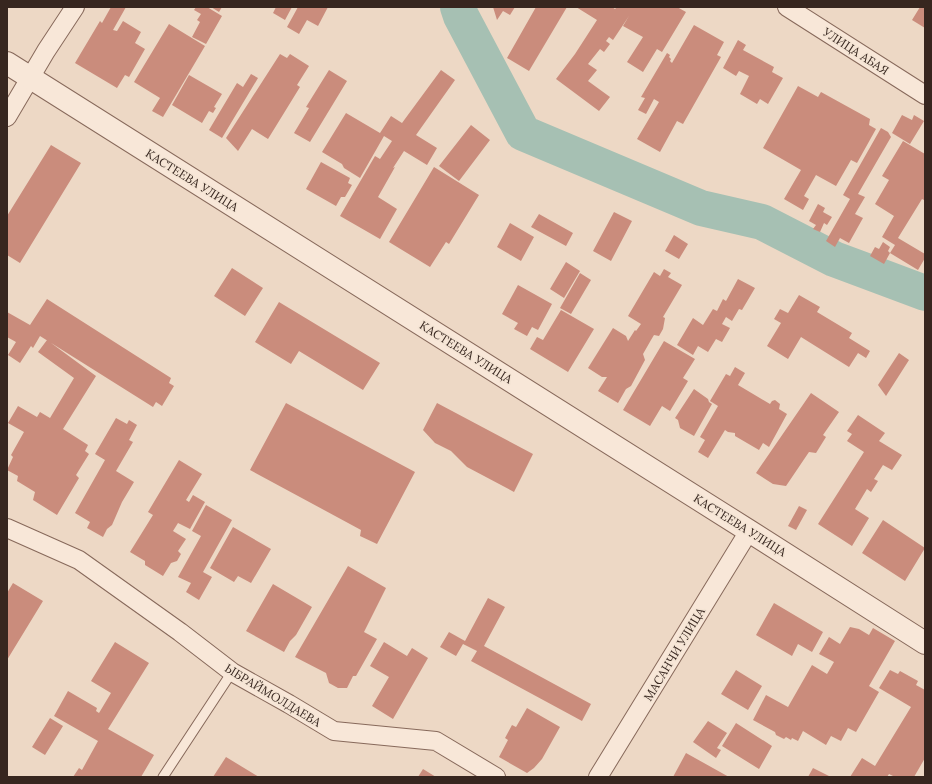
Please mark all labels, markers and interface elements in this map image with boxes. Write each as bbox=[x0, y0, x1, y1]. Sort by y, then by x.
street label: УЛИЦА АБАЯ bbox=[819, 24, 892, 78]
street label: КАСТЕЕВА УЛИЦА bbox=[143, 145, 242, 215]
street label: КАСТЕЕВА УЛИЦА bbox=[417, 317, 516, 387]
street label: КАСТЕЕВА УЛИЦА bbox=[691, 490, 790, 560]
street label: МАСАНЧИ УЛИЦА bbox=[640, 604, 708, 703]
street label: ЫБРАЙМОЛДАЕВА bbox=[222, 660, 324, 730]

